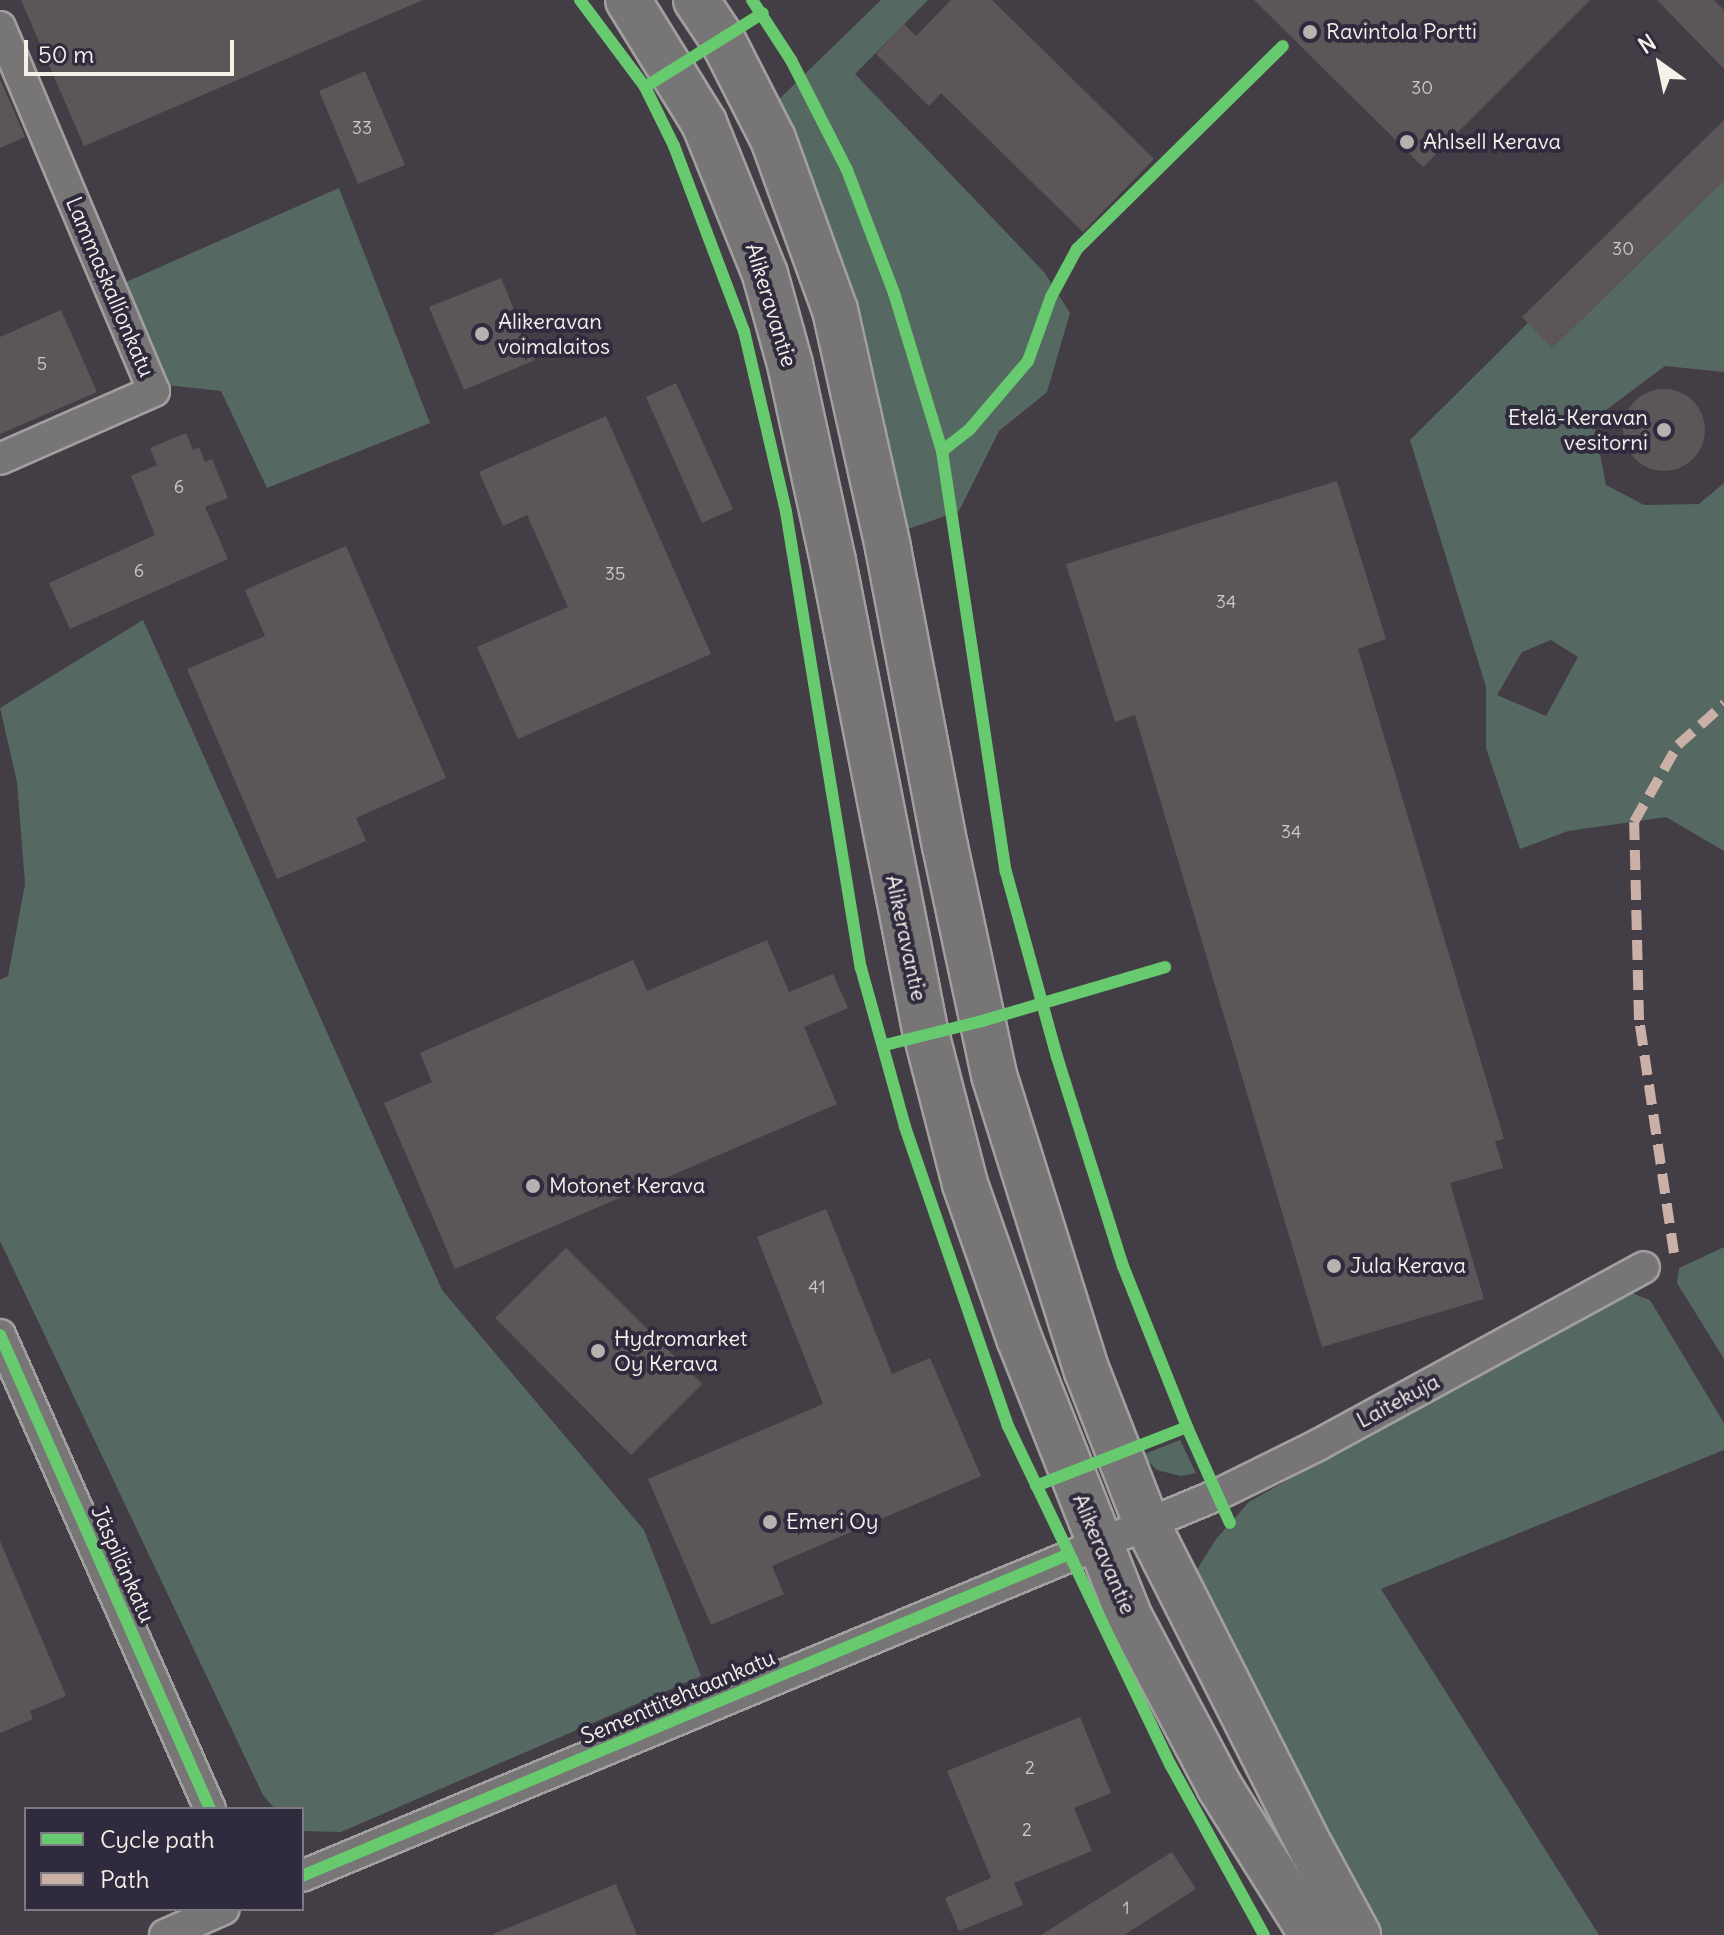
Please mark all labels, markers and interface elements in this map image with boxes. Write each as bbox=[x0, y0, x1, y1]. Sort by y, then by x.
place label: Ravintola Portti bbox=[1326, 19, 1477, 45]
marker: Ravintola Portti bbox=[1301, 23, 1319, 41]
scale bar bbox=[28, 24, 238, 74]
north arrow bbox=[1620, 24, 1700, 104]
text: N bbox=[1633, 28, 1661, 60]
text: 50 m bbox=[38, 39, 94, 69]
house number: 30 bbox=[1411, 77, 1433, 99]
house number: 33 bbox=[352, 117, 372, 139]
place label: Ahlsell Kerava bbox=[1423, 129, 1561, 155]
marker: Ahlsell Kerava bbox=[1398, 133, 1416, 151]
street label: Lammaskallionkatu bbox=[60, 193, 160, 381]
house number: 30 bbox=[1612, 238, 1634, 260]
street label: Alikeravantie bbox=[740, 240, 802, 370]
place label: Alikeravan voimalaitos bbox=[498, 308, 610, 360]
marker: Alikeravan voimalaitos bbox=[473, 325, 491, 343]
house number: 5 bbox=[37, 353, 47, 375]
place label: Etelä-Keravan vesitorni bbox=[1508, 404, 1648, 456]
marker: Etelä-Keravan vesitorni bbox=[1655, 421, 1673, 439]
house number: 6 bbox=[174, 476, 184, 498]
house number: 6 bbox=[134, 560, 144, 582]
house number: 35 bbox=[605, 563, 625, 585]
house number: 34 bbox=[1216, 591, 1236, 613]
house number: 34 bbox=[1281, 821, 1301, 843]
street label: Alikeravantie bbox=[880, 873, 932, 1003]
place label: Motonet Kerava bbox=[549, 1173, 705, 1199]
marker: Motonet Kerava bbox=[524, 1177, 542, 1195]
place label: Jula Kerava bbox=[1350, 1253, 1466, 1279]
marker: Jula Kerava bbox=[1325, 1257, 1343, 1275]
house number: 41 bbox=[808, 1276, 826, 1298]
place label: Hydromarket Oy Kerava bbox=[614, 1325, 748, 1376]
marker: Hydromarket Oy Kerava bbox=[589, 1342, 607, 1360]
street label: Laitekuja bbox=[1352, 1368, 1444, 1434]
street label: Alikeravantie bbox=[1067, 1490, 1141, 1618]
street label: Jäspilänkatu bbox=[85, 1501, 161, 1627]
place label: Emeri Oy bbox=[786, 1509, 879, 1535]
marker: Emeri Oy bbox=[761, 1513, 779, 1531]
street label: Sementtitehtaankatu bbox=[577, 1644, 779, 1750]
house number: 2 bbox=[1025, 1757, 1035, 1779]
legend bbox=[24, 1807, 304, 1911]
house number: 2 bbox=[1022, 1819, 1032, 1841]
text: Cycle path bbox=[100, 1824, 215, 1854]
text: Path bbox=[100, 1864, 150, 1894]
house number: 1 bbox=[1122, 1897, 1130, 1919]

